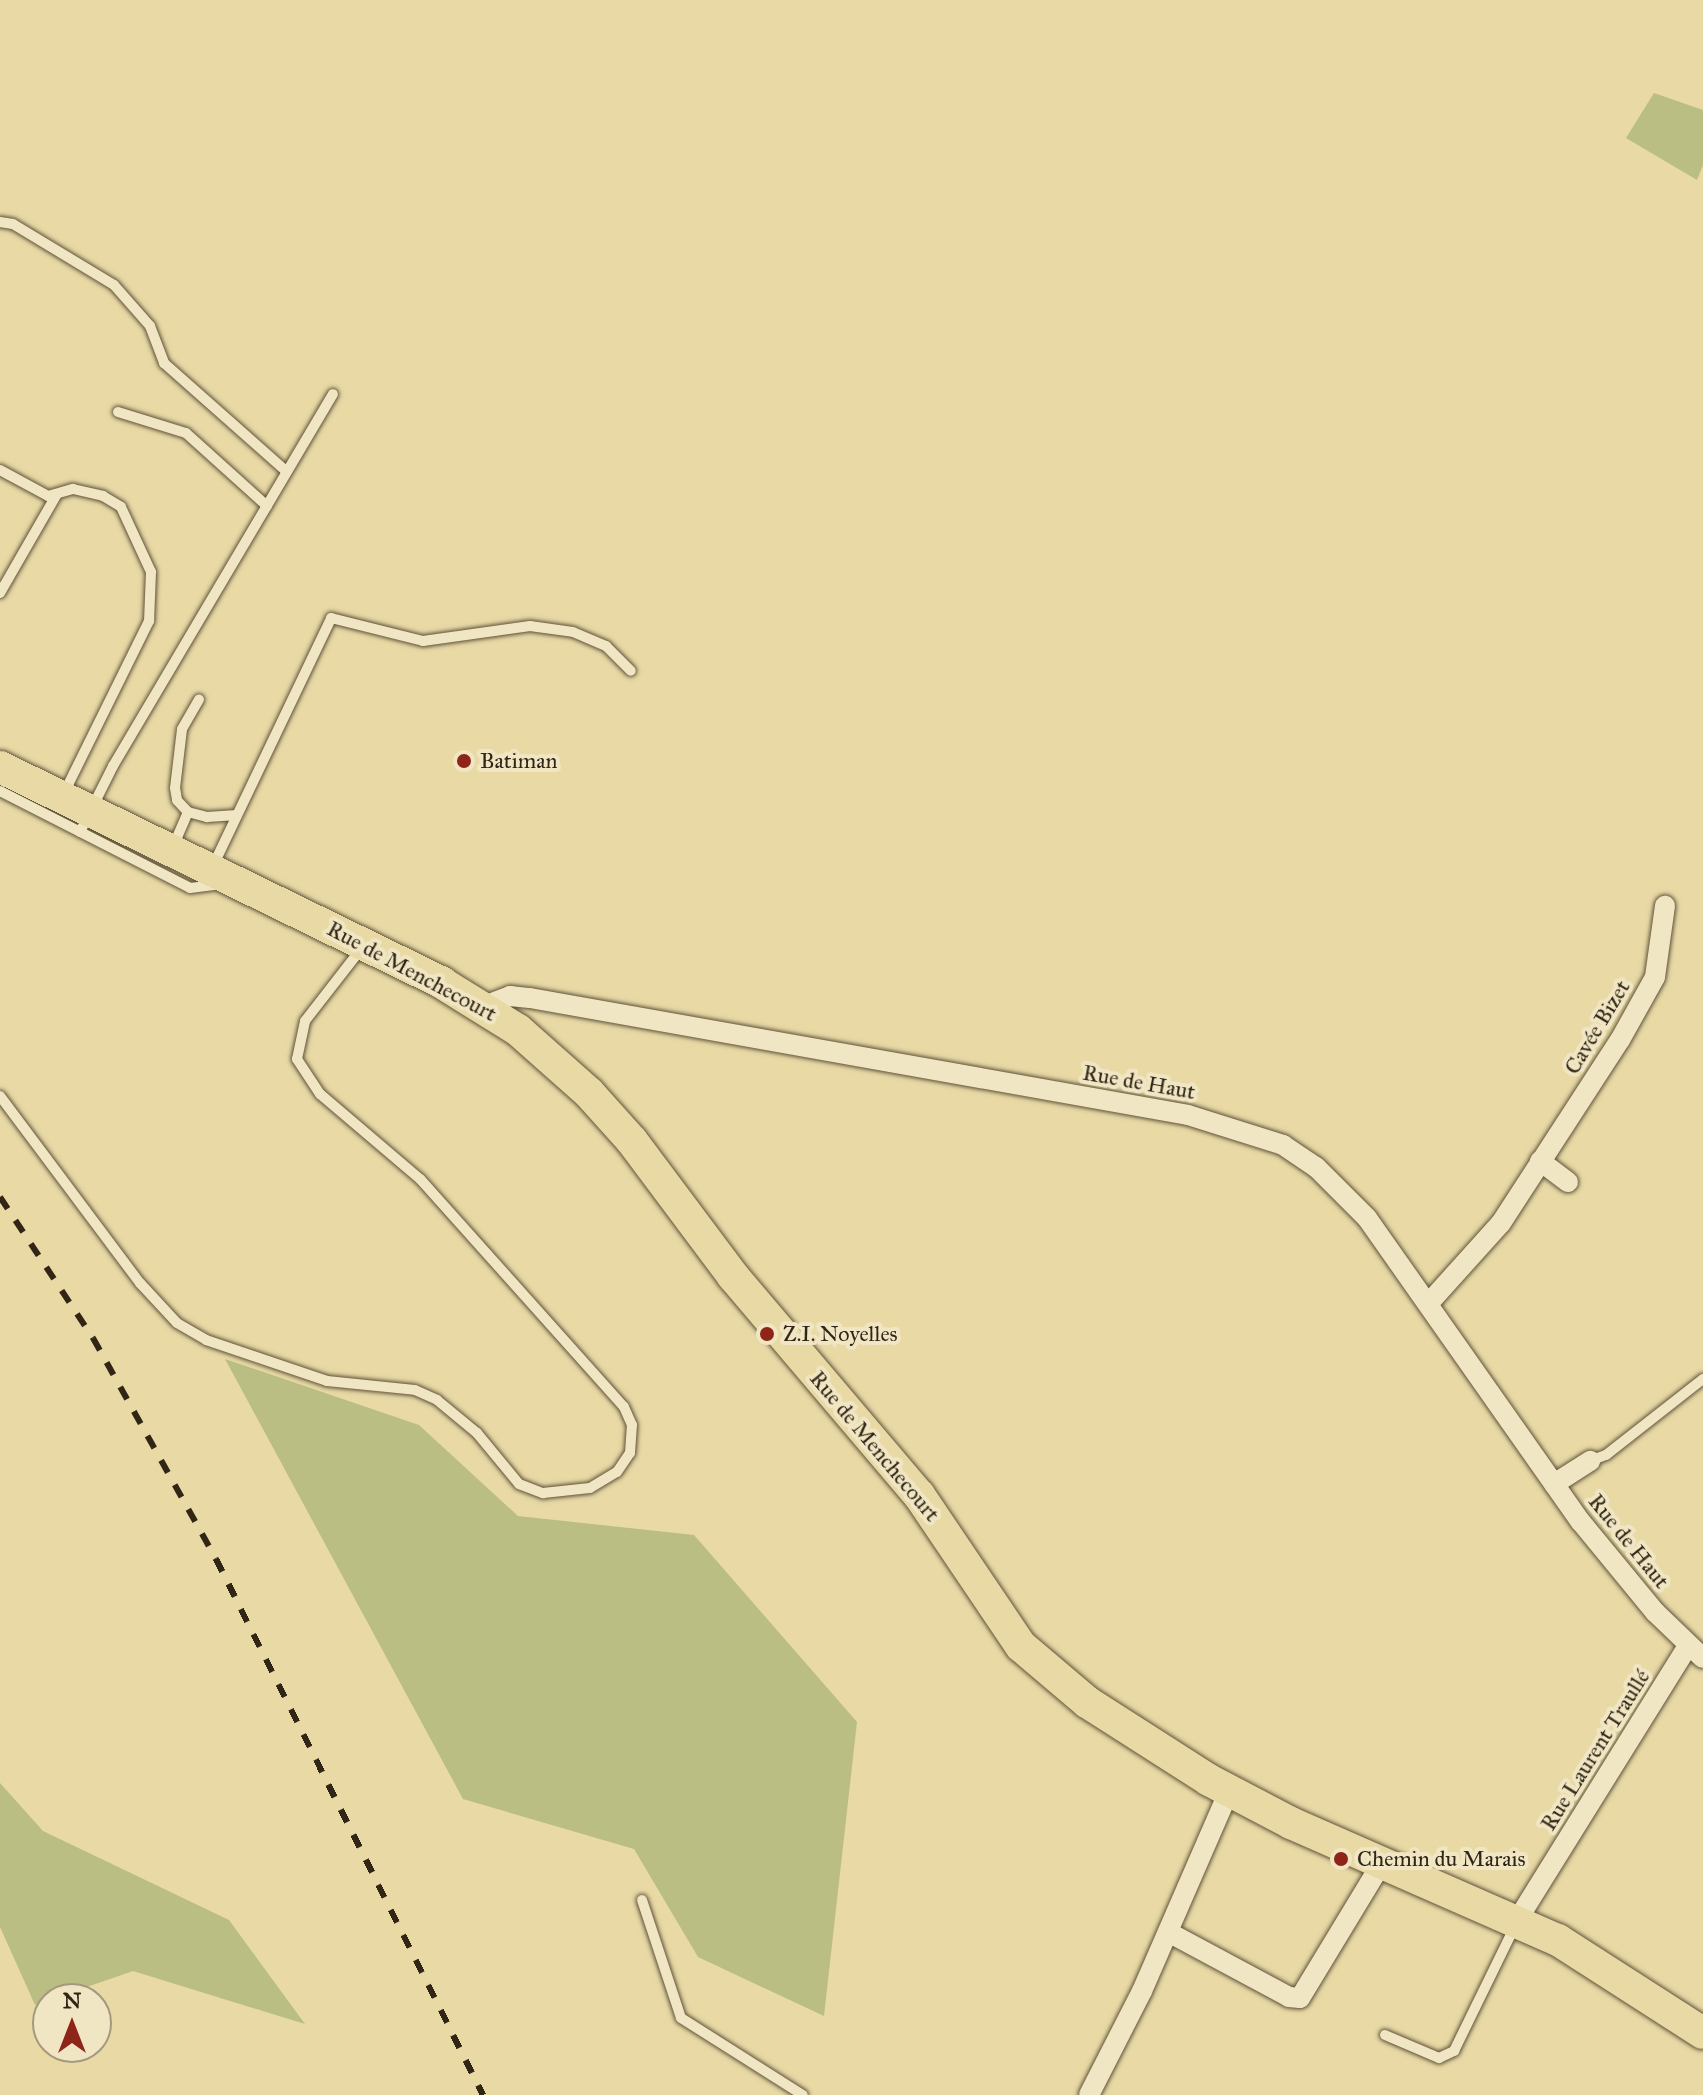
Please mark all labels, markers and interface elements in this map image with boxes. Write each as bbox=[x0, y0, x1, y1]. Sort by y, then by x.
place label: Batiman bbox=[480, 748, 557, 774]
marker: Batiman bbox=[455, 752, 473, 770]
street label: Rue de Menchecourt bbox=[323, 915, 501, 1027]
street label: Cavée Bizet bbox=[1559, 975, 1635, 1079]
street label: Rue de Haut bbox=[1081, 1059, 1197, 1105]
place label: Z.I. Noyelles bbox=[783, 1321, 898, 1347]
marker: Z.I. Noyelles bbox=[758, 1325, 776, 1343]
street label: Rue de Menchecourt bbox=[804, 1365, 946, 1527]
street label: Rue de Haut bbox=[1583, 1489, 1675, 1593]
street label: Rue Laurent Traullé bbox=[1535, 1665, 1655, 1835]
place label: Chemin du Marais bbox=[1357, 1846, 1526, 1872]
marker: Chemin du Marais bbox=[1332, 1850, 1350, 1868]
north arrow bbox=[32, 1983, 112, 2063]
text: N bbox=[63, 1987, 81, 2014]

